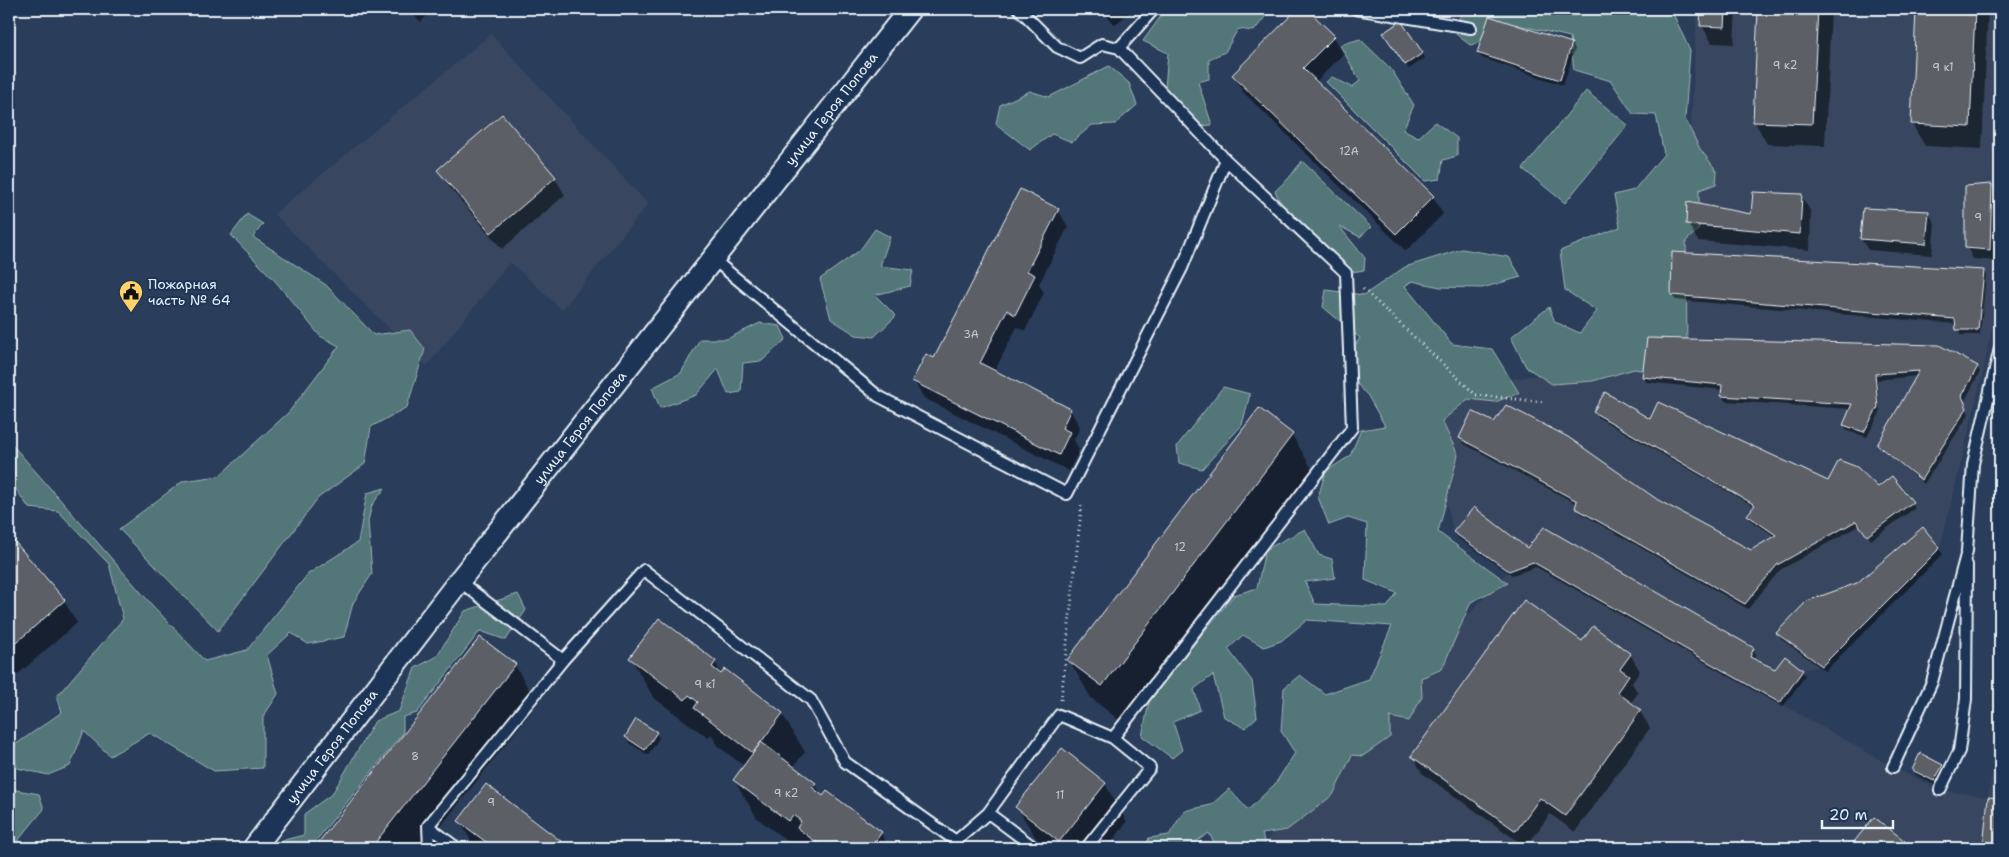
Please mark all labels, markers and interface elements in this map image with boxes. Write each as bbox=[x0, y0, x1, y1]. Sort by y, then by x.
street label: улица Героя Попова bbox=[781, 48, 882, 169]
house number: 9 к2 bbox=[1773, 58, 1797, 73]
house number: 9 к1 bbox=[1932, 60, 1954, 75]
house number: 12А bbox=[1339, 144, 1359, 159]
house number: 9 bbox=[1974, 210, 1982, 225]
place label: Пожарная часть № 64 bbox=[148, 275, 231, 309]
public building icon: Пожарная часть № 64 bbox=[118, 279, 144, 313]
house number: 3А bbox=[963, 327, 979, 342]
street label: улица Героя Попова bbox=[530, 367, 630, 488]
house number: 12 bbox=[1174, 540, 1186, 555]
house number: 9 к1 bbox=[694, 677, 716, 692]
street label: улица Героя Попова bbox=[282, 685, 382, 807]
house number: 8 bbox=[411, 749, 419, 764]
house number: 9 к2 bbox=[774, 786, 798, 801]
house number: 11 bbox=[1056, 788, 1064, 803]
house number: 9 bbox=[487, 795, 495, 810]
scale bar bbox=[1822, 797, 1893, 829]
text: 20 m bbox=[1829, 805, 1868, 825]

